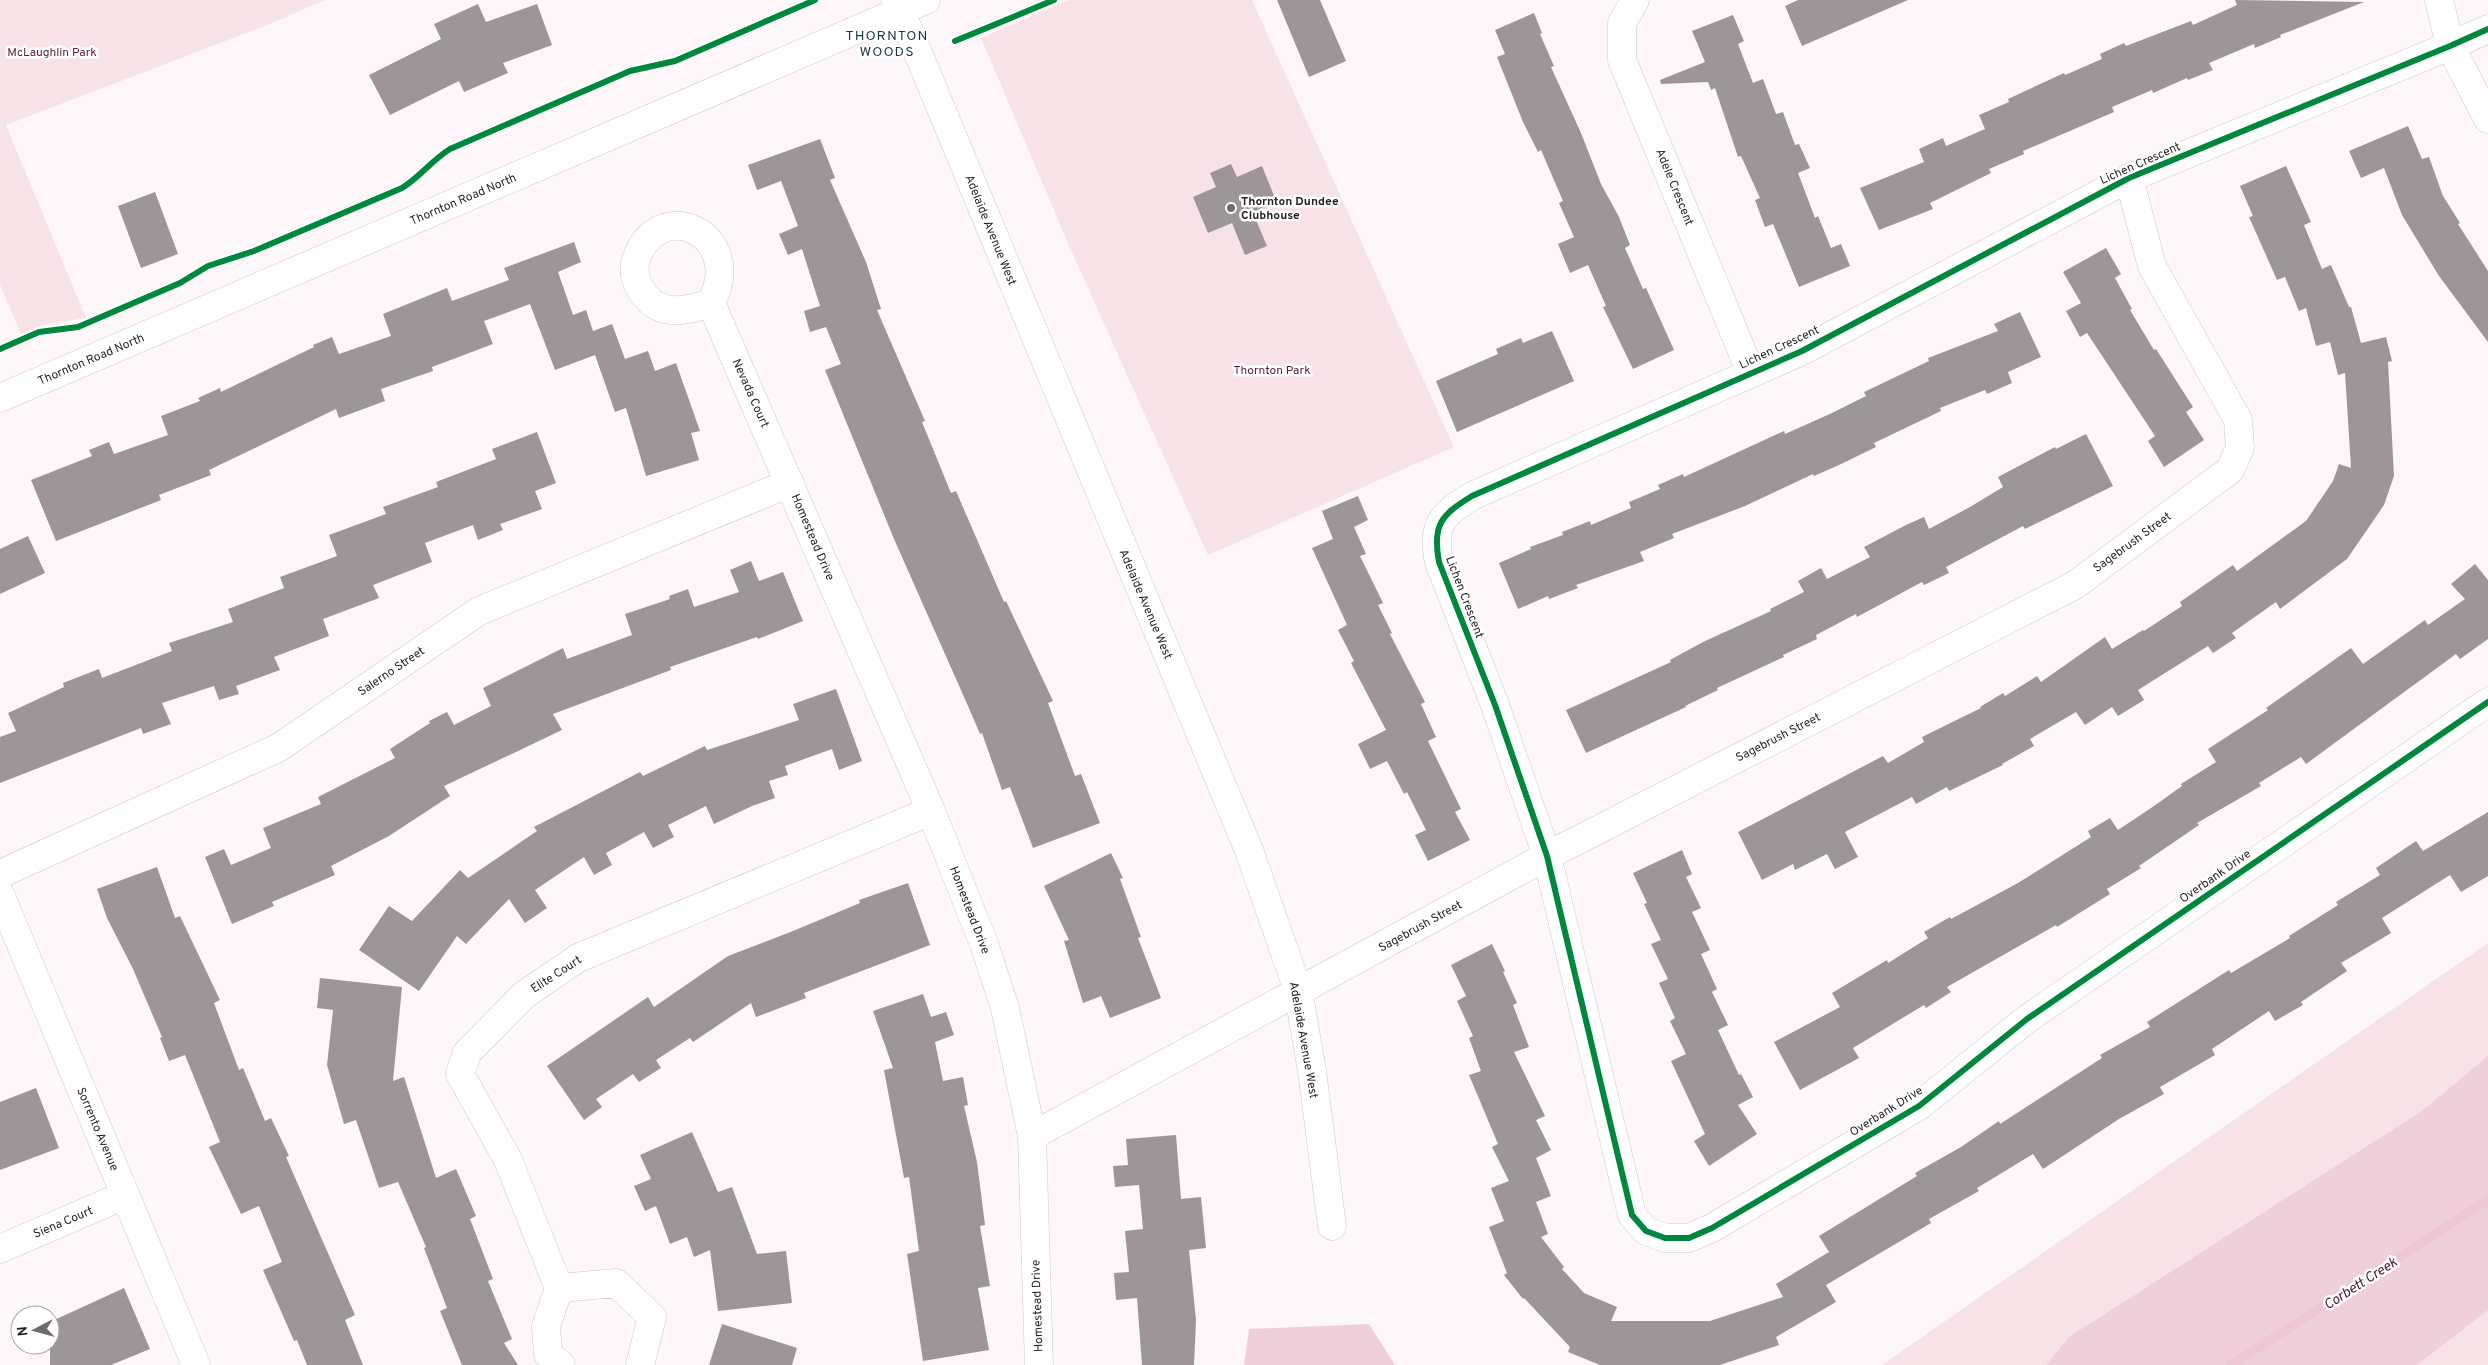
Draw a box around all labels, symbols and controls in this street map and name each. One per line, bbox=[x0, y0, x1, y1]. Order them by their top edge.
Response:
district label: THORNTON WOODS bbox=[846, 28, 928, 61]
park label: McLaughlin Park bbox=[7, 45, 97, 61]
street label: Lichen Crescent bbox=[2098, 139, 2183, 189]
street label: Adele Crescent bbox=[1651, 147, 1697, 228]
street label: Thornton Road North bbox=[408, 170, 519, 230]
street label: Adelaide Avenue West bbox=[961, 173, 1020, 288]
place label: Thornton Dundee Clubhouse bbox=[1241, 194, 1339, 224]
marker: Thornton Dundee Clubhouse bbox=[1225, 202, 1237, 214]
street label: Lichen Crescent bbox=[1737, 322, 1822, 373]
street label: Thornton Road North bbox=[36, 330, 147, 390]
street label: Nevada Court bbox=[728, 356, 772, 430]
park label: Thornton Park bbox=[1233, 363, 1311, 379]
street label: Homestead Drive bbox=[787, 492, 838, 583]
street label: Sagebrush Street bbox=[2090, 509, 2175, 577]
street label: Adelaide Avenue West bbox=[1115, 547, 1176, 662]
street label: Lichen Crescent bbox=[1441, 554, 1487, 641]
street label: Salerno Street bbox=[355, 644, 428, 700]
street label: Sagebrush Street bbox=[1733, 710, 1824, 766]
street label: Overbank Drive bbox=[2177, 846, 2254, 907]
street label: Homestead Drive bbox=[945, 864, 993, 956]
street label: Sagebrush Street bbox=[1376, 897, 1465, 956]
street label: Elite Court bbox=[528, 952, 585, 997]
street label: Adelaide Avenue West bbox=[1285, 981, 1321, 1100]
street label: Overbank Drive bbox=[1847, 1083, 1926, 1141]
street label: Sorrento Avenue bbox=[72, 1085, 122, 1174]
street label: Siena Court bbox=[31, 1203, 96, 1243]
water label: Corbett Creek bbox=[2321, 1254, 2401, 1314]
street label: Homestead Drive bbox=[1028, 1259, 1048, 1352]
north arrow bbox=[10, 1305, 60, 1355]
text: N bbox=[15, 1325, 33, 1337]

